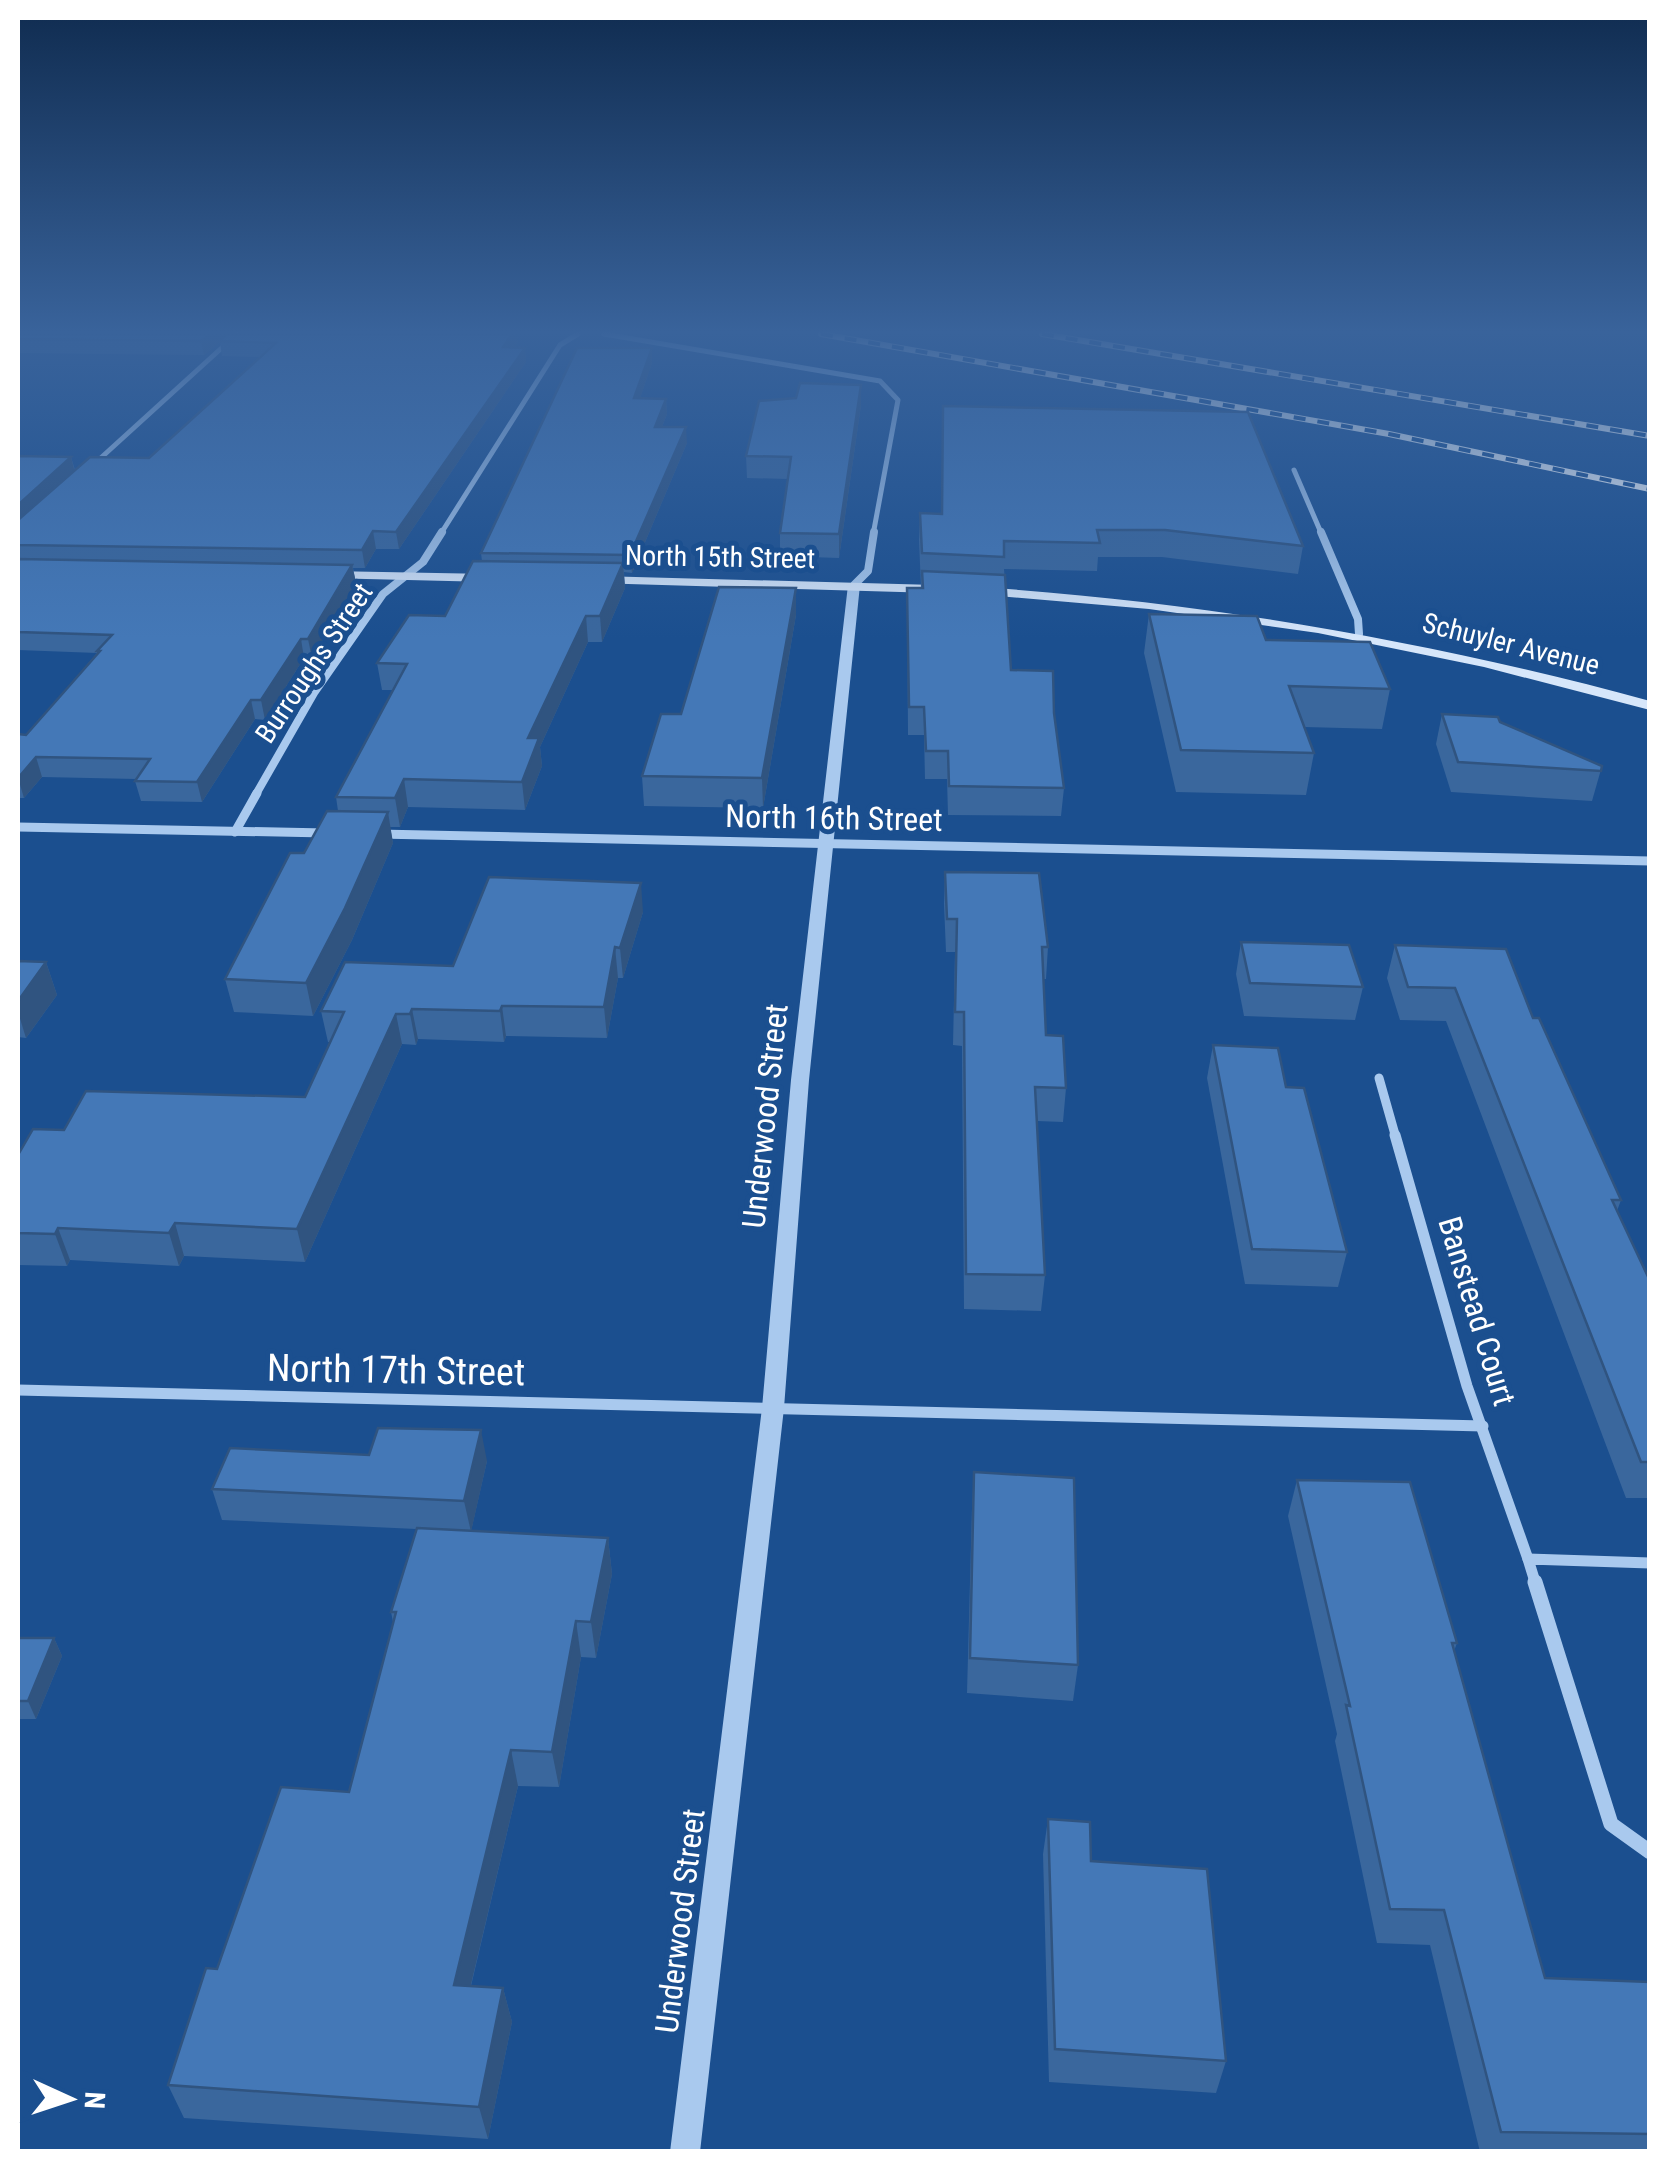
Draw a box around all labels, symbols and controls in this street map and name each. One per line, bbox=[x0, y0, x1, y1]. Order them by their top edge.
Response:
street label: North 15th Street bbox=[625, 539, 815, 575]
street label: Burroughs Street bbox=[248, 577, 380, 749]
street label: Schuyler Avenue bbox=[1419, 606, 1603, 682]
street label: North 16th Street bbox=[725, 797, 943, 839]
street label: Underwood Street bbox=[734, 1002, 796, 1230]
street label: Banstead Court bbox=[1430, 1212, 1524, 1410]
street label: North 17th Street bbox=[266, 1346, 526, 1394]
street label: Underwood Street bbox=[647, 1807, 713, 2035]
north arrow bbox=[20, 2049, 120, 2149]
text: N bbox=[78, 2091, 111, 2110]

